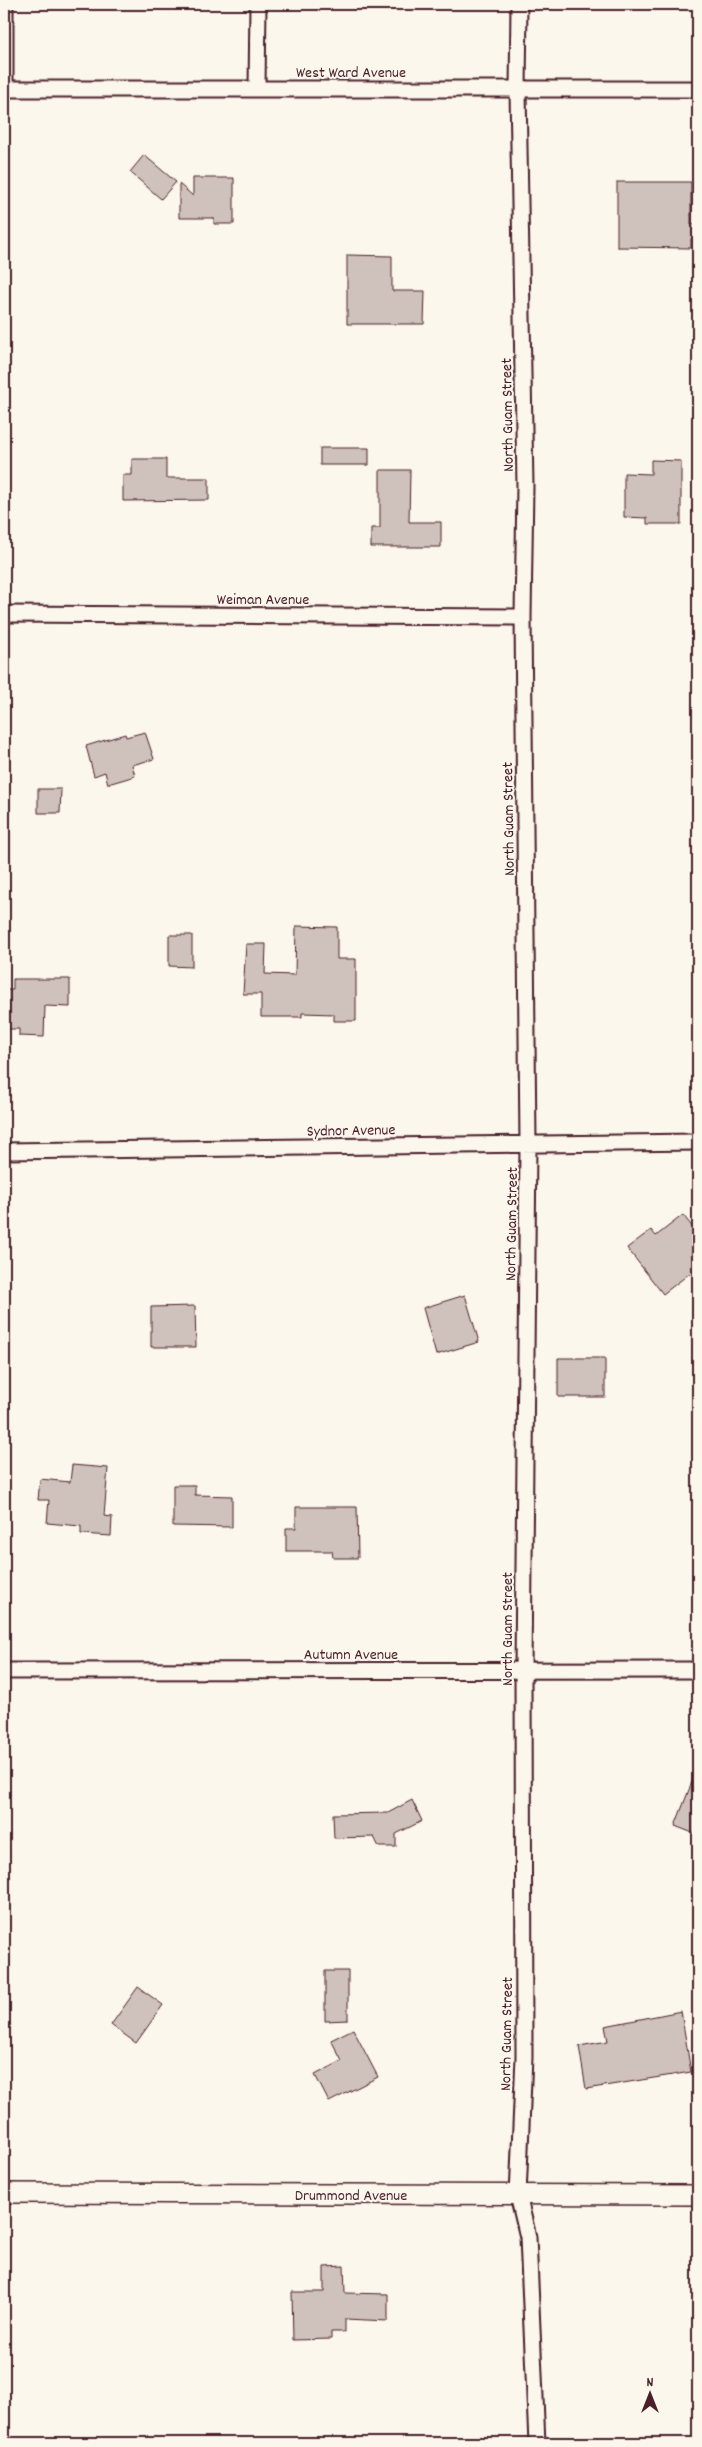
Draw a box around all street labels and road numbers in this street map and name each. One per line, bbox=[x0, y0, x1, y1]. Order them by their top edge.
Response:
street label: West Ward Avenue bbox=[296, 62, 406, 85]
street label: North Guam Street bbox=[496, 358, 521, 472]
street label: Weiman Avenue bbox=[217, 589, 309, 612]
street label: North Guam Street bbox=[497, 762, 522, 876]
street label: Sydnor Avenue bbox=[306, 1119, 396, 1144]
street label: North Guam Street bbox=[500, 1167, 525, 1281]
street label: North Guam Street bbox=[497, 1572, 520, 1686]
street label: Autumn Avenue bbox=[304, 1644, 398, 1667]
street label: North Guam Street bbox=[495, 1977, 520, 2091]
street label: Drummond Avenue bbox=[295, 2185, 407, 2208]

